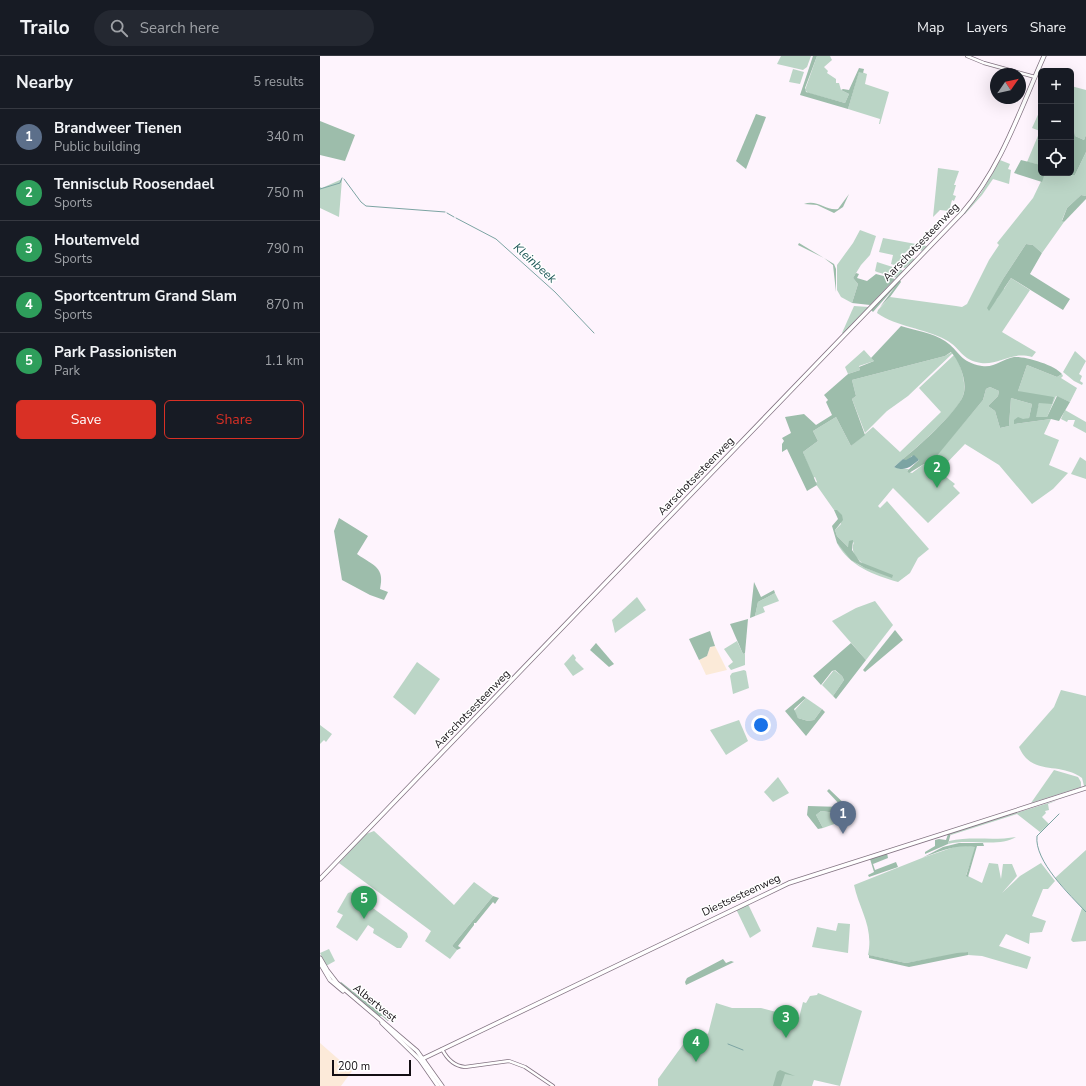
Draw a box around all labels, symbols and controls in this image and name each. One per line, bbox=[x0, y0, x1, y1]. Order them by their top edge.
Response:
search box bbox=[94, 10, 374, 46]
text: Trailo bbox=[20, 15, 70, 41]
icon: search bbox=[108, 17, 130, 39]
text: Search here bbox=[140, 18, 219, 38]
text: Map bbox=[917, 18, 944, 37]
text: Layers bbox=[966, 18, 1008, 37]
text: Share bbox=[1030, 18, 1066, 37]
north arrow bbox=[990, 68, 1026, 104]
map controls bbox=[1038, 68, 1074, 176]
button: + bbox=[1038, 68, 1074, 104]
text: Nearby bbox=[16, 71, 73, 94]
text: 5 results bbox=[253, 73, 304, 91]
button: − bbox=[1038, 104, 1074, 140]
text: Brandweer Tienen bbox=[54, 118, 182, 138]
text: 1 bbox=[25, 128, 33, 146]
text: 340 m bbox=[266, 128, 304, 146]
text: Public building bbox=[54, 138, 141, 156]
button: locate bbox=[1038, 140, 1074, 176]
text: Tennisclub Roosendael bbox=[54, 174, 214, 194]
text: 2 bbox=[25, 184, 33, 202]
text: 750 m bbox=[266, 184, 304, 202]
text: Sports bbox=[54, 194, 93, 212]
street label: Aarschotsesteenweg bbox=[880, 199, 962, 285]
text: Houtemveld bbox=[54, 230, 139, 250]
water label: Kleinbeek bbox=[510, 239, 561, 287]
text: 3 bbox=[25, 240, 33, 258]
text: 790 m bbox=[266, 240, 304, 258]
text: Sports bbox=[54, 250, 93, 268]
text: Sportcentrum Grand Slam bbox=[54, 286, 237, 306]
text: 4 bbox=[25, 296, 33, 314]
text: 870 m bbox=[266, 296, 304, 314]
text: Sports bbox=[54, 306, 93, 324]
text: Park Passionisten bbox=[54, 342, 177, 362]
text: 5 bbox=[25, 352, 33, 370]
text: 1.1 km bbox=[264, 352, 304, 370]
text: Park bbox=[54, 362, 80, 380]
button: Save bbox=[16, 400, 156, 439]
button: Share bbox=[164, 400, 304, 439]
street label: Aarschotsesteenweg bbox=[655, 433, 737, 519]
pin: 2 bbox=[924, 455, 950, 488]
street label: Aarschotsesteenweg bbox=[431, 666, 513, 752]
your location bbox=[751, 715, 771, 735]
pin: 1 bbox=[830, 801, 856, 834]
street label: Diestsesteenweg bbox=[699, 870, 783, 920]
pin: 5 bbox=[351, 886, 377, 919]
street label: Albertvest bbox=[350, 981, 400, 1025]
pin: 3 bbox=[773, 1005, 799, 1038]
pin: 4 bbox=[683, 1029, 709, 1062]
scale bar bbox=[332, 1058, 411, 1077]
text: 200 m bbox=[338, 1059, 370, 1074]

